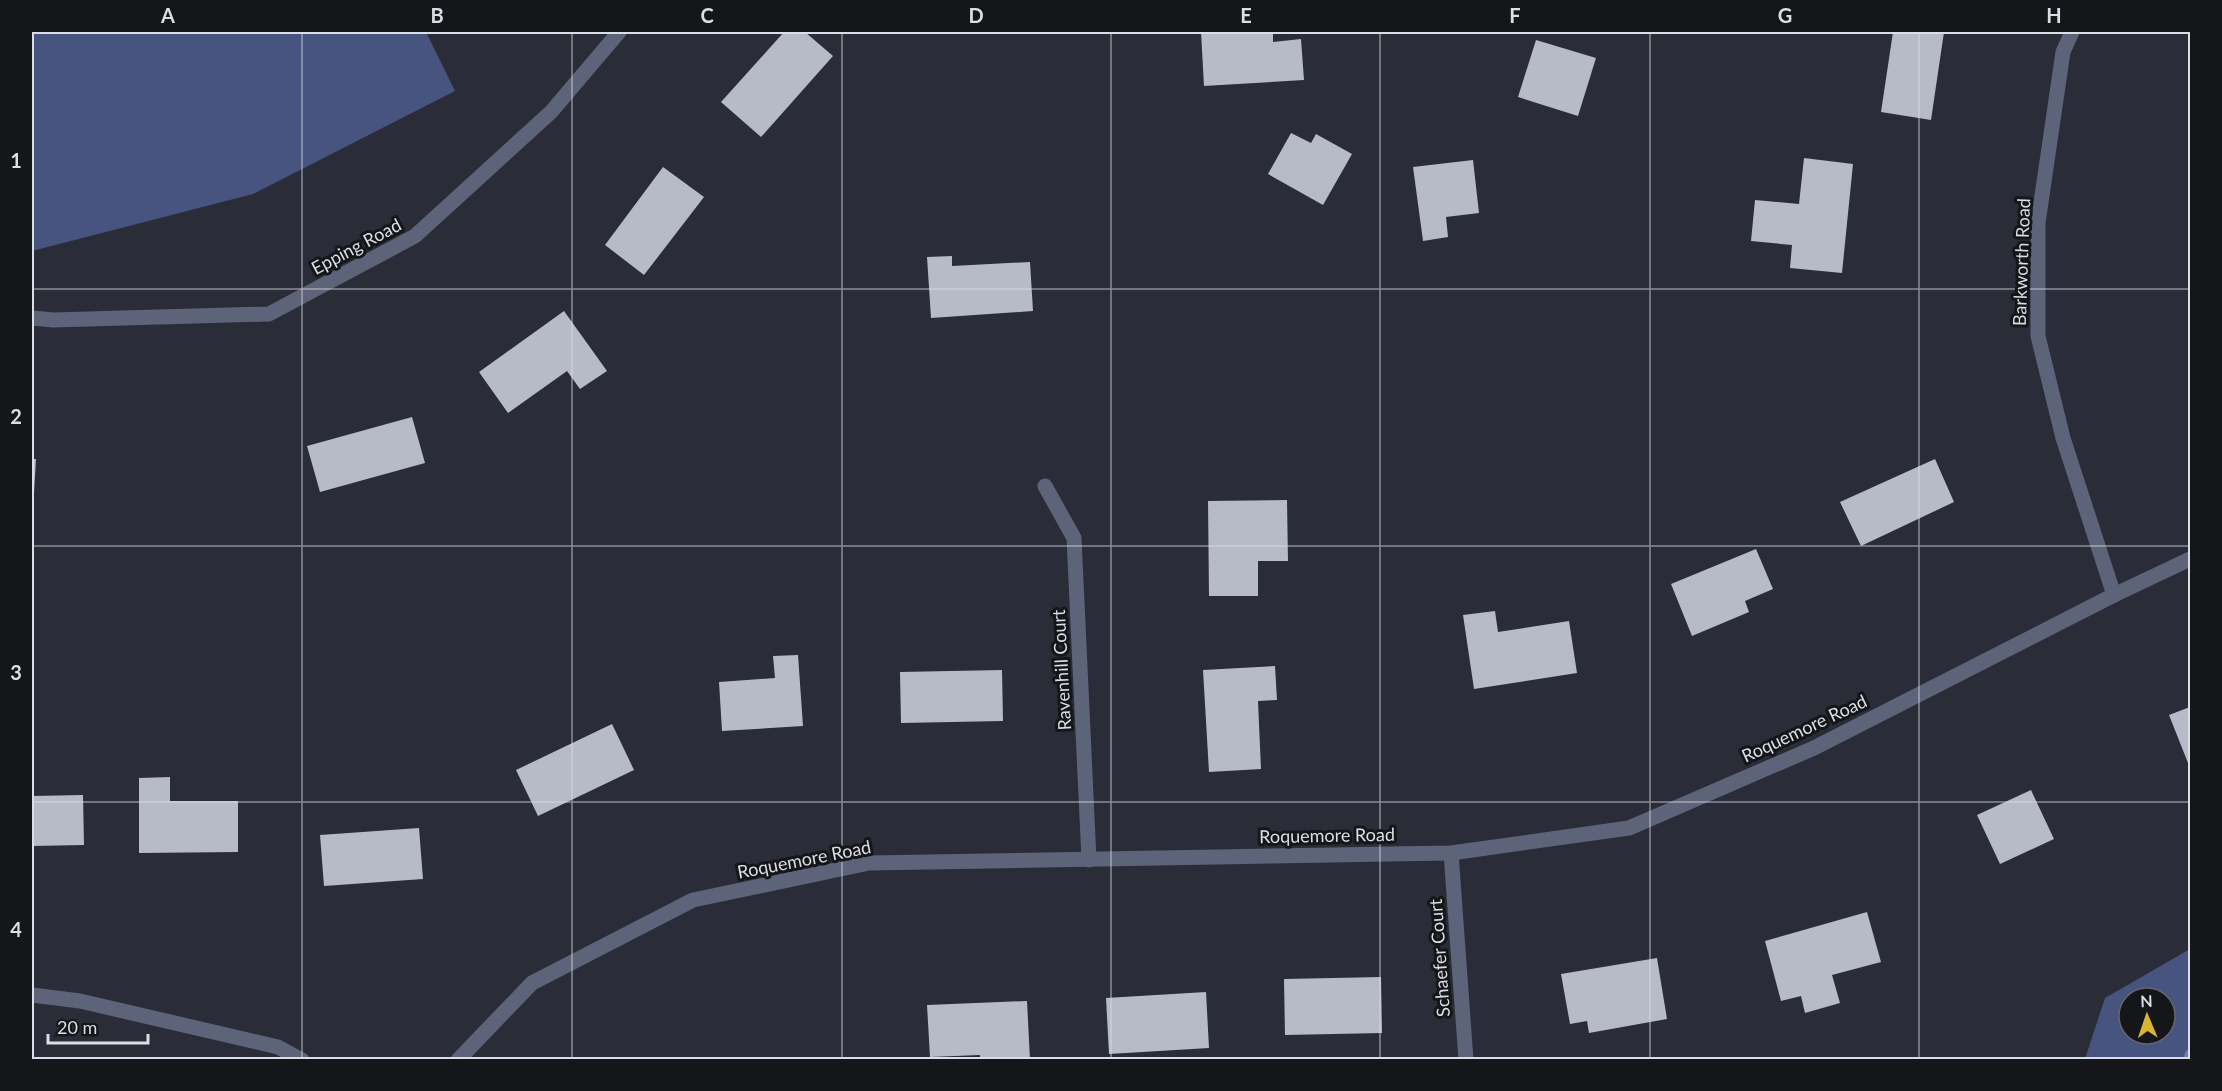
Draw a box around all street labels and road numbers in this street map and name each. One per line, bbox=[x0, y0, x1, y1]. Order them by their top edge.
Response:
street label: Barkworth Road bbox=[2008, 198, 2034, 326]
street label: Epping Road bbox=[307, 213, 405, 279]
street label: Ravenhill Court bbox=[1047, 608, 1075, 731]
street label: Roquemore Road bbox=[1738, 689, 1870, 767]
street label: Roquemore Road bbox=[1259, 823, 1395, 847]
street label: Roquemore Road bbox=[735, 835, 873, 883]
street label: Schaefer Court bbox=[1424, 898, 1454, 1018]

